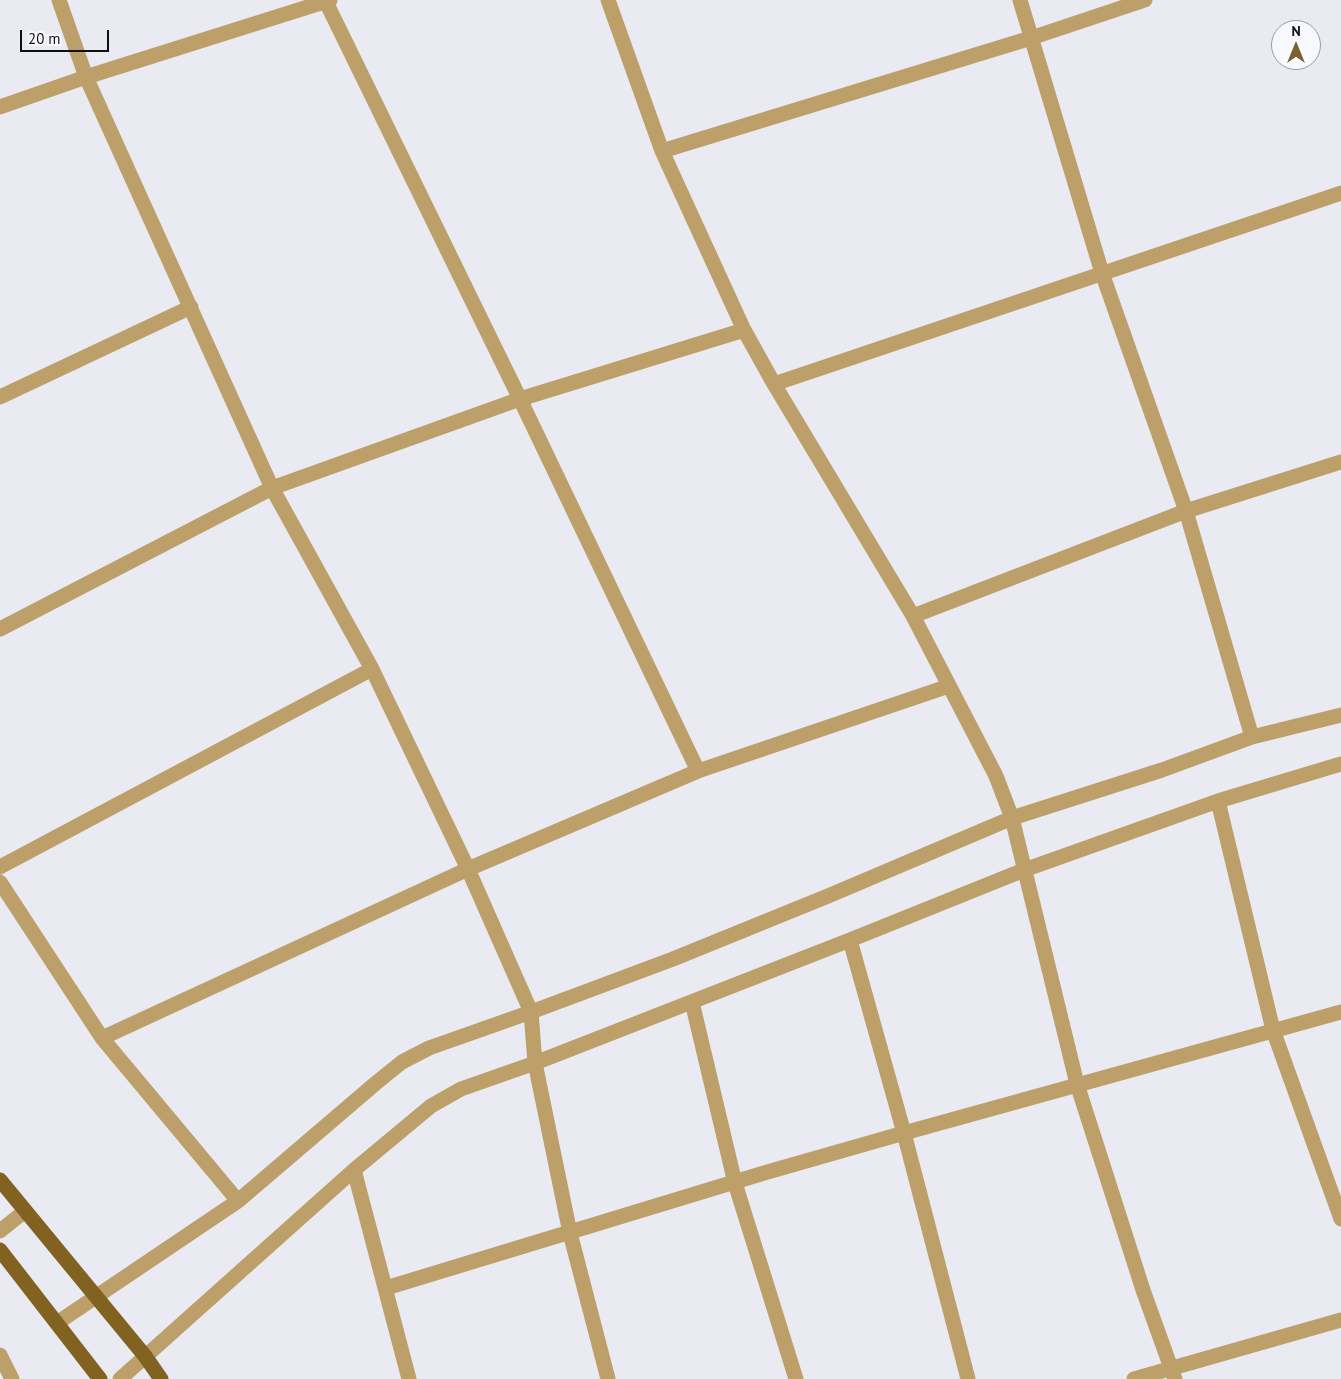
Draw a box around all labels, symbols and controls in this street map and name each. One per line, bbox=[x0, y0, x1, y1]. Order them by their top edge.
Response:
scale bar bbox=[22, 20, 111, 52]
north arrow bbox=[1271, 20, 1321, 70]
text: N bbox=[1291, 22, 1301, 40]
text: 20 m bbox=[28, 29, 61, 48]

